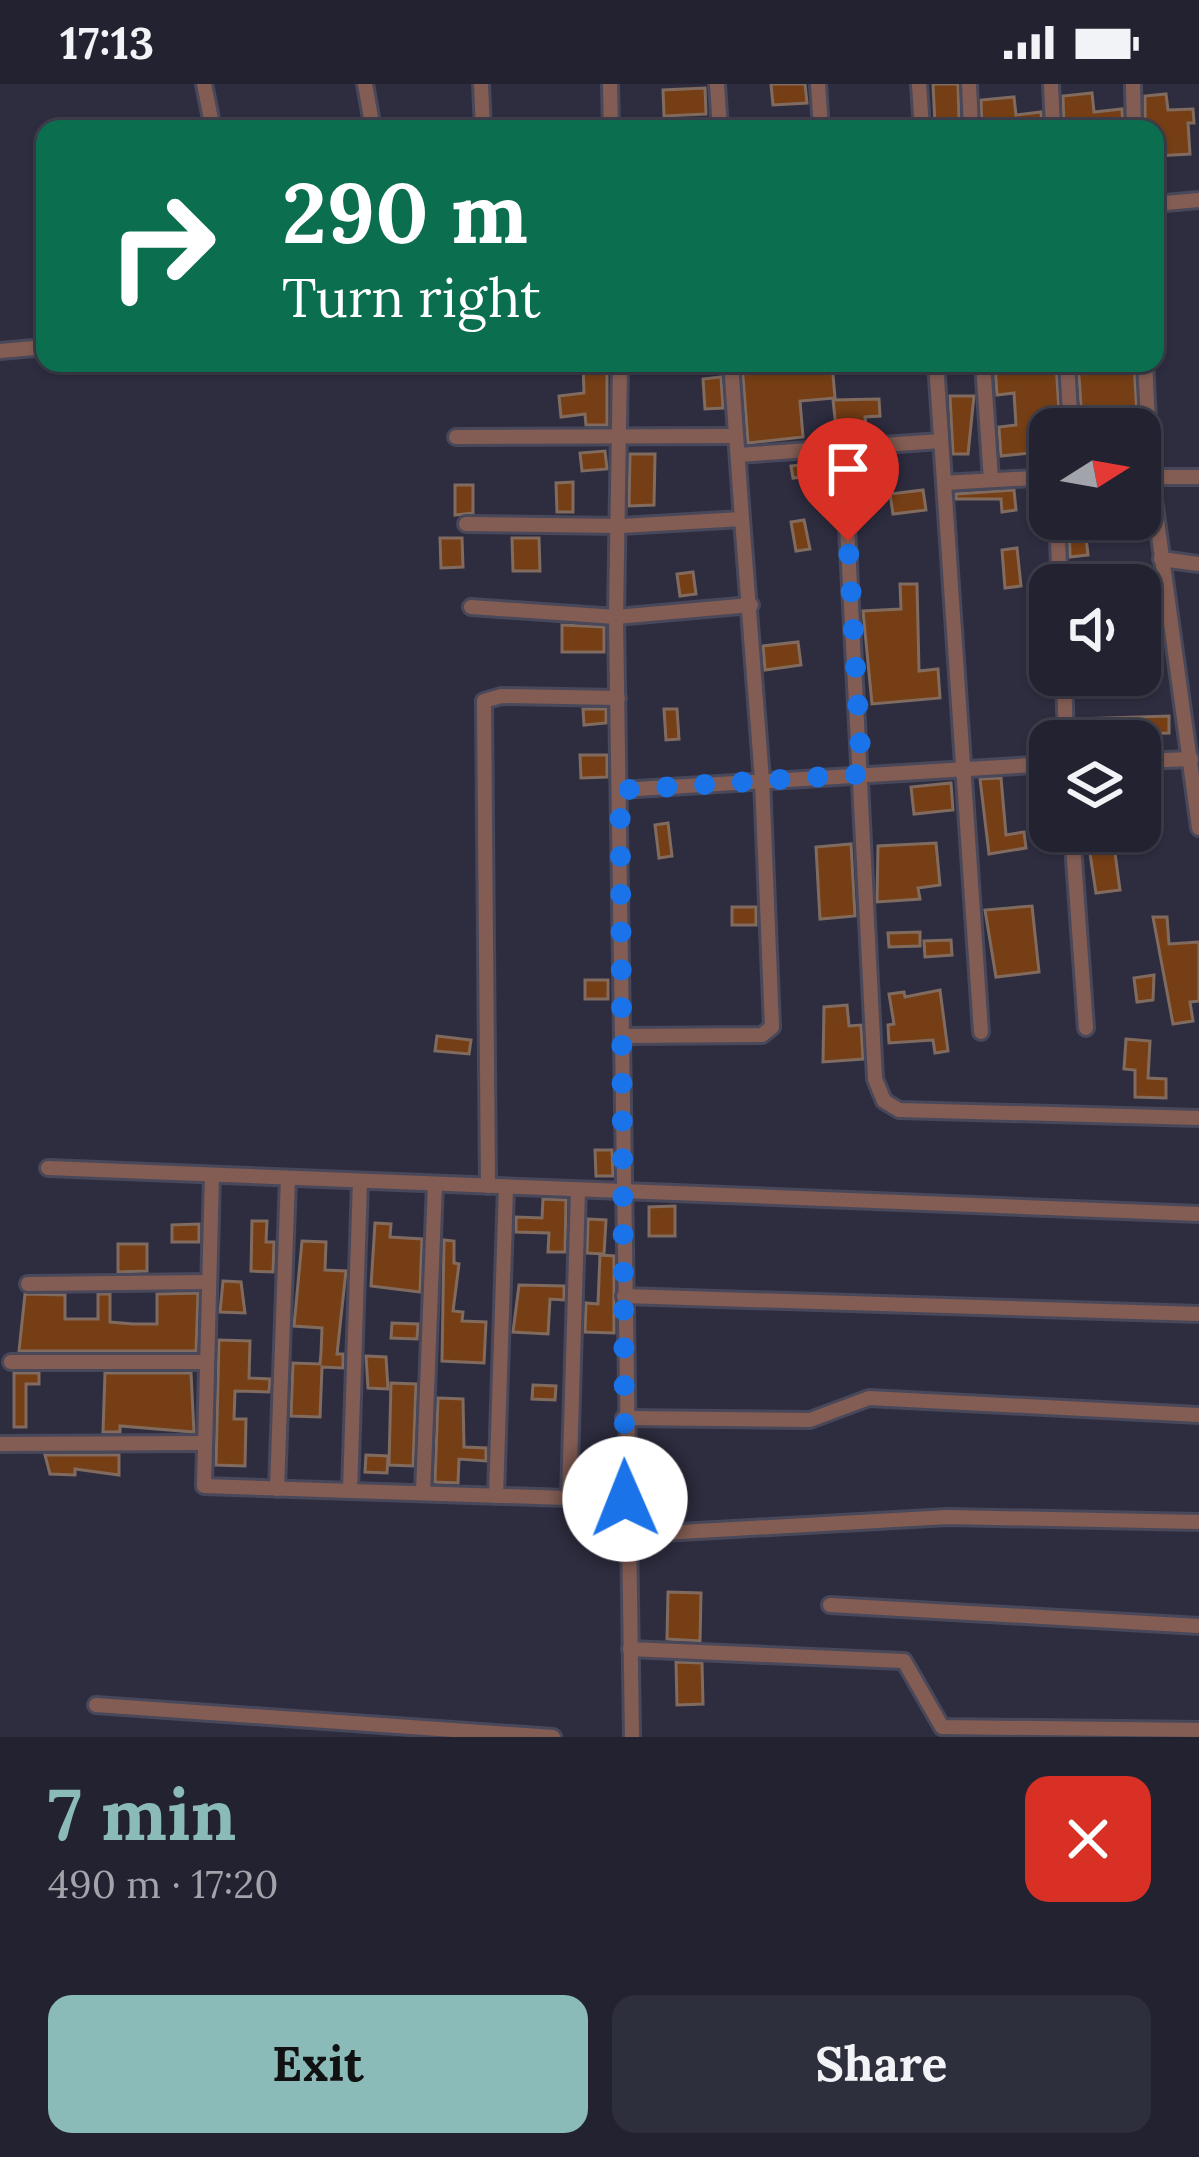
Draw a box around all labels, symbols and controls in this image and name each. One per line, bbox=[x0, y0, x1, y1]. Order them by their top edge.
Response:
text: 17:13 bbox=[60, 14, 154, 71]
text: 290 m bbox=[282, 158, 528, 266]
icon: right bbox=[84, 168, 240, 324]
text: Turn right bbox=[282, 263, 541, 332]
north arrow bbox=[1029, 408, 1161, 540]
map controls bbox=[1029, 408, 1161, 852]
pin bbox=[797, 418, 899, 541]
icon: arrive bbox=[815, 436, 881, 502]
button: sound bbox=[1029, 564, 1161, 696]
button: layers bbox=[1029, 720, 1161, 852]
position arrow bbox=[562, 1436, 688, 1562]
text: 7 min bbox=[48, 1768, 236, 1860]
button: close bbox=[1025, 1776, 1151, 1902]
text: 490 m · 17:20 bbox=[48, 1859, 278, 1909]
button: Exit bbox=[48, 1995, 588, 2133]
button: Share bbox=[612, 1995, 1151, 2133]

